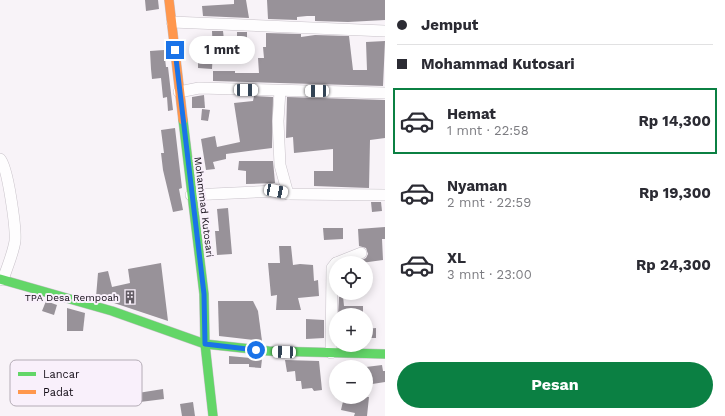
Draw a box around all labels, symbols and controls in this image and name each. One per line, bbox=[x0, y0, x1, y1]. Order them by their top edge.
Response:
text: Jemput bbox=[421, 16, 478, 34]
callout: 1 mnt bbox=[189, 36, 255, 64]
route end bbox=[166, 41, 184, 59]
text: 1 mnt bbox=[204, 42, 240, 57]
text: Mohammad Kutosari bbox=[421, 55, 575, 73]
car bbox=[234, 84, 258, 96]
car bbox=[305, 85, 329, 97]
icon: car bbox=[399, 103, 435, 139]
text: Hemat bbox=[447, 105, 496, 123]
text: Rp 14,300 bbox=[638, 112, 711, 130]
text: 1 mnt · 22:58 bbox=[447, 123, 529, 138]
street label: Mohammad Kutosari bbox=[192, 156, 216, 258]
icon: car bbox=[399, 175, 435, 211]
text: Nyaman bbox=[447, 177, 507, 195]
car bbox=[263, 183, 289, 199]
text: Rp 19,300 bbox=[639, 184, 711, 202]
text: 2 mnt · 22:59 bbox=[447, 195, 531, 210]
icon: car bbox=[399, 247, 435, 283]
text: XL bbox=[447, 249, 466, 267]
map controls bbox=[329, 256, 373, 404]
button: locate bbox=[329, 256, 373, 300]
text: Rp 24,300 bbox=[636, 256, 711, 274]
text: 3 mnt · 23:00 bbox=[447, 267, 532, 282]
building icon: TPA Desa Rempoah bbox=[122, 289, 138, 305]
place label: TPA Desa Rempoah bbox=[25, 292, 119, 303]
button: + bbox=[329, 308, 373, 352]
route start bbox=[247, 341, 265, 359]
car bbox=[272, 346, 296, 358]
legend bbox=[10, 360, 142, 406]
button: − bbox=[329, 360, 373, 404]
button: Pesan bbox=[397, 362, 713, 408]
text: Lancar bbox=[43, 368, 80, 381]
text: Padat bbox=[43, 386, 74, 399]

